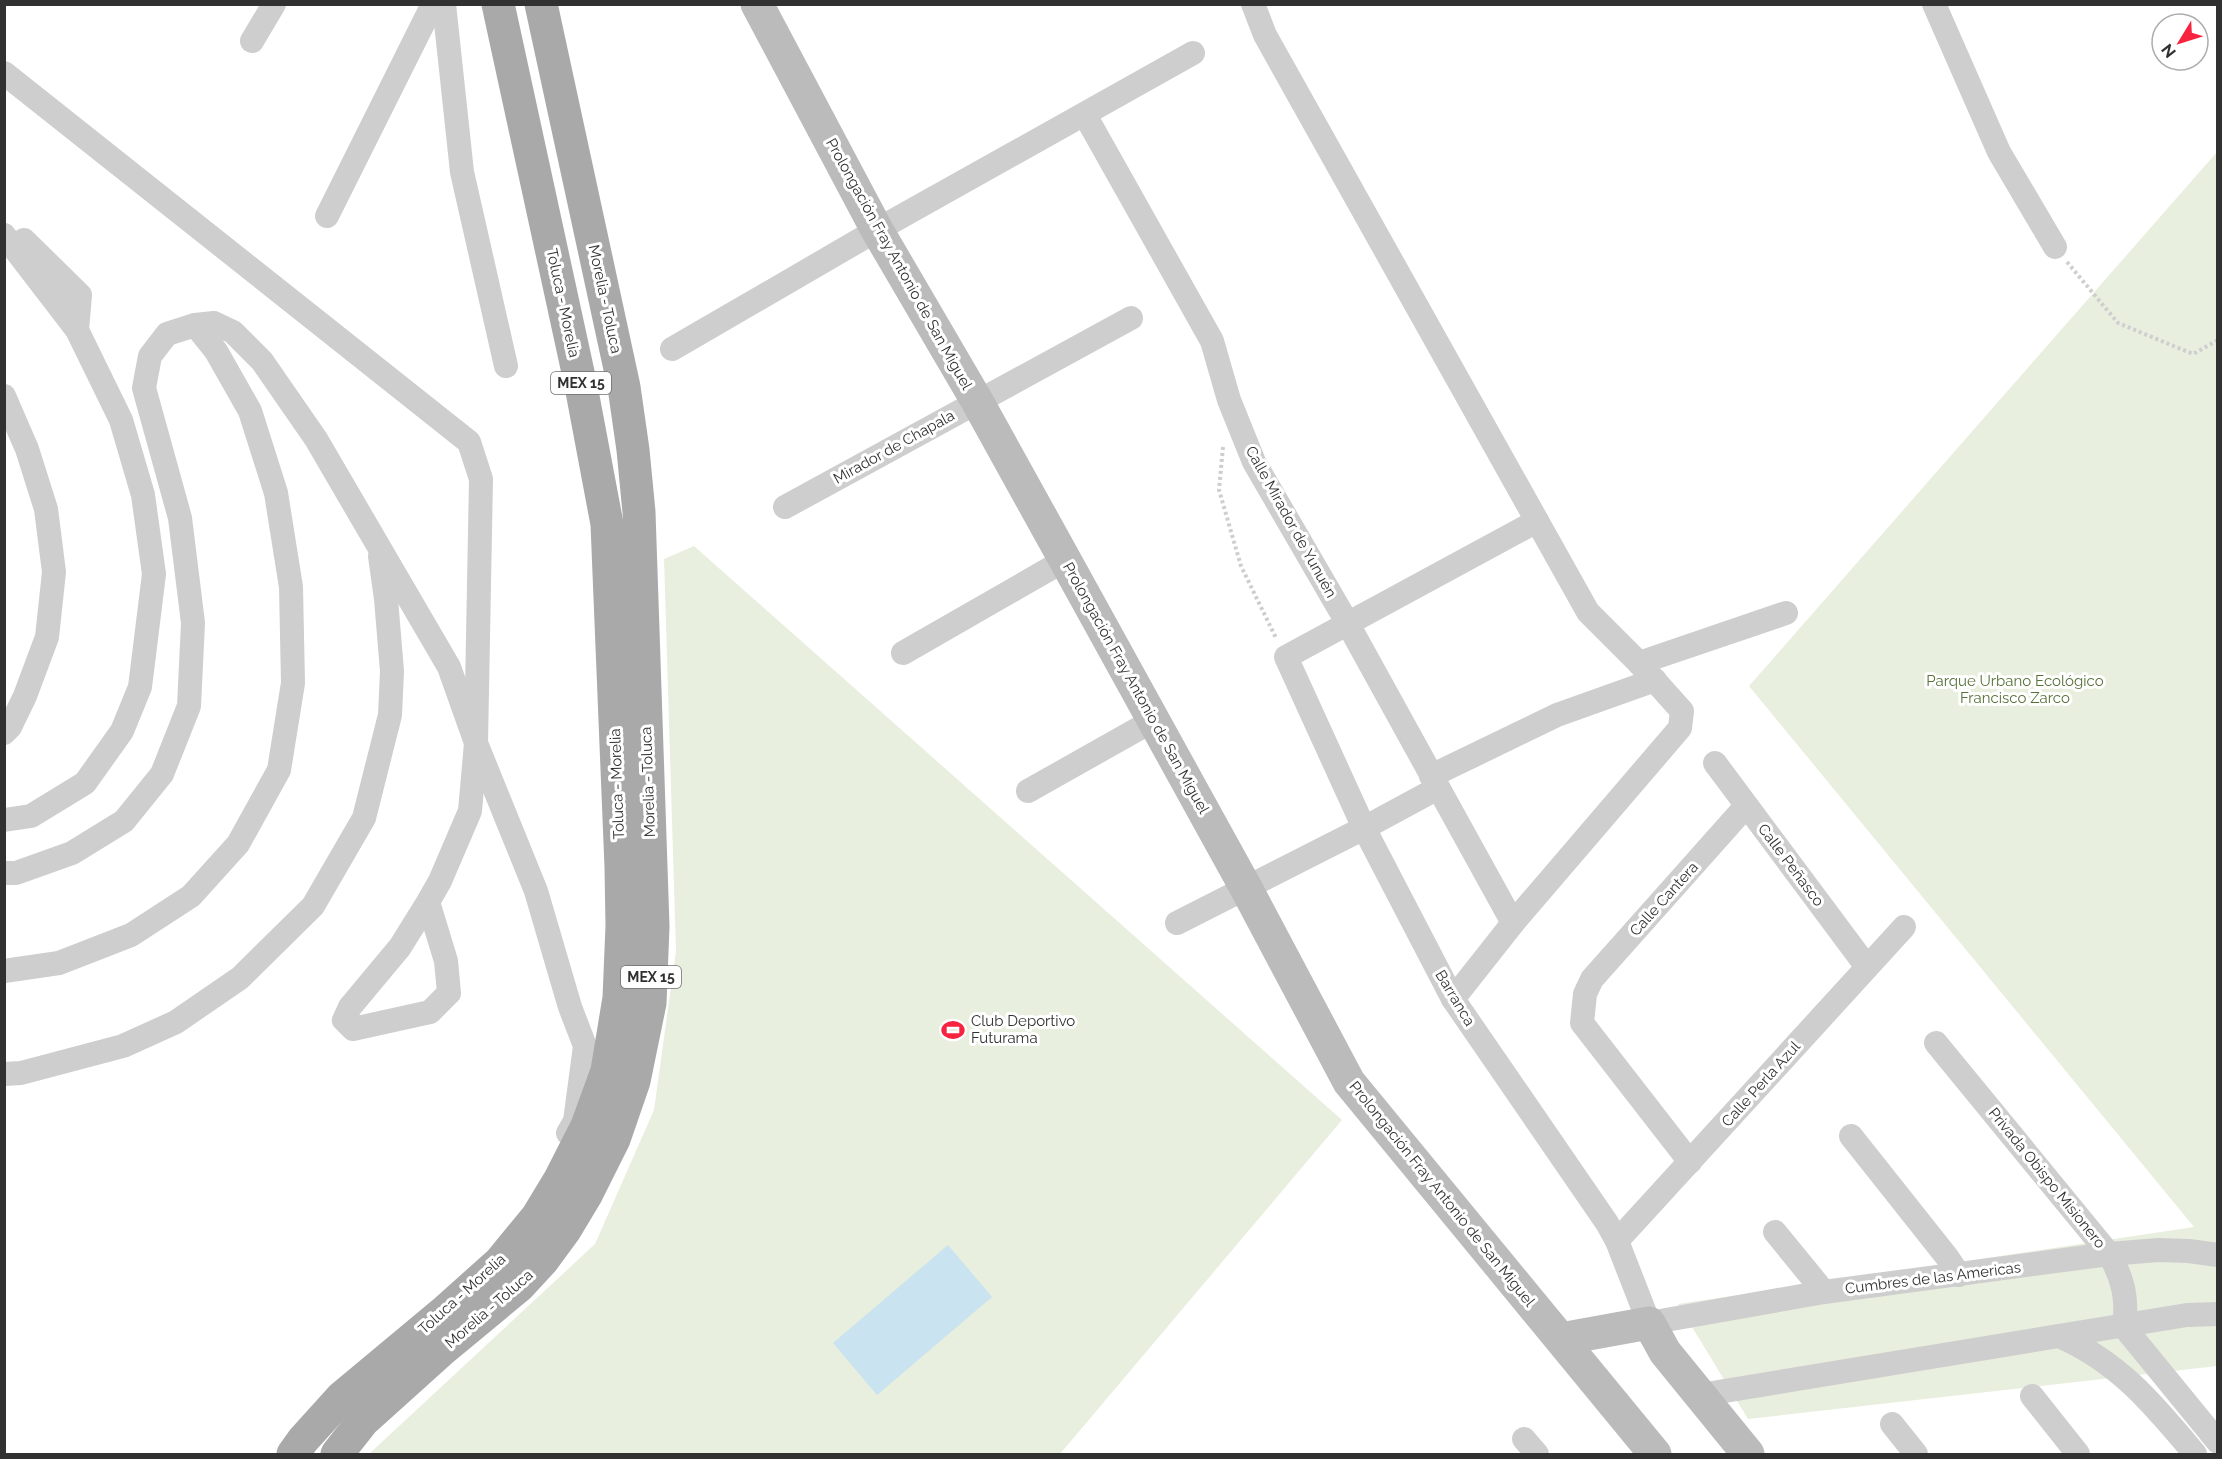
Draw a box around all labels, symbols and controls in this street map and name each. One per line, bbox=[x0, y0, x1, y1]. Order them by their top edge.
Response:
north arrow bbox=[2150, 12, 2210, 72]
text: N bbox=[2157, 40, 2180, 62]
street label: Prolongación Fray Antonio de San Miguel bbox=[822, 135, 976, 394]
street label: Morelia - Toluca bbox=[585, 243, 625, 355]
street label: Toluca - Morelia bbox=[543, 247, 583, 359]
road number: MEX 15 bbox=[551, 372, 611, 394]
street label: Mirador de Chapala bbox=[830, 406, 958, 488]
street label: Calle Mirador de Yunuén bbox=[1242, 443, 1340, 601]
street label: Prolongación Fray Antonio de San Miguel bbox=[1059, 559, 1213, 818]
park label: Parque Urbano Ecológico Francisco Zarco bbox=[1926, 672, 2104, 707]
street label: Morelia - Toluca bbox=[637, 726, 659, 838]
street label: Toluca - Morelia bbox=[606, 728, 628, 840]
street label: Calle Peñasco bbox=[1754, 820, 1828, 910]
street label: Calle Cantera bbox=[1626, 858, 1702, 940]
road number: MEX 15 bbox=[621, 966, 681, 988]
street label: Barranca bbox=[1431, 967, 1479, 1029]
place label: Club Deportivo Futurama bbox=[971, 1012, 1075, 1047]
sports icon: Club Deportivo Futurama bbox=[940, 1017, 966, 1043]
street label: Calle Perla Azul bbox=[1718, 1037, 1805, 1130]
street label: Prolongación Fray Antonio de San Miguel bbox=[1345, 1078, 1539, 1311]
street label: Privada Obispo Misionero bbox=[1985, 1104, 2109, 1252]
street label: Toluca - Morelia bbox=[415, 1250, 509, 1338]
street label: Cumbres de las Americas bbox=[1844, 1258, 2022, 1298]
street label: Morelia - Toluca bbox=[441, 1266, 537, 1352]

